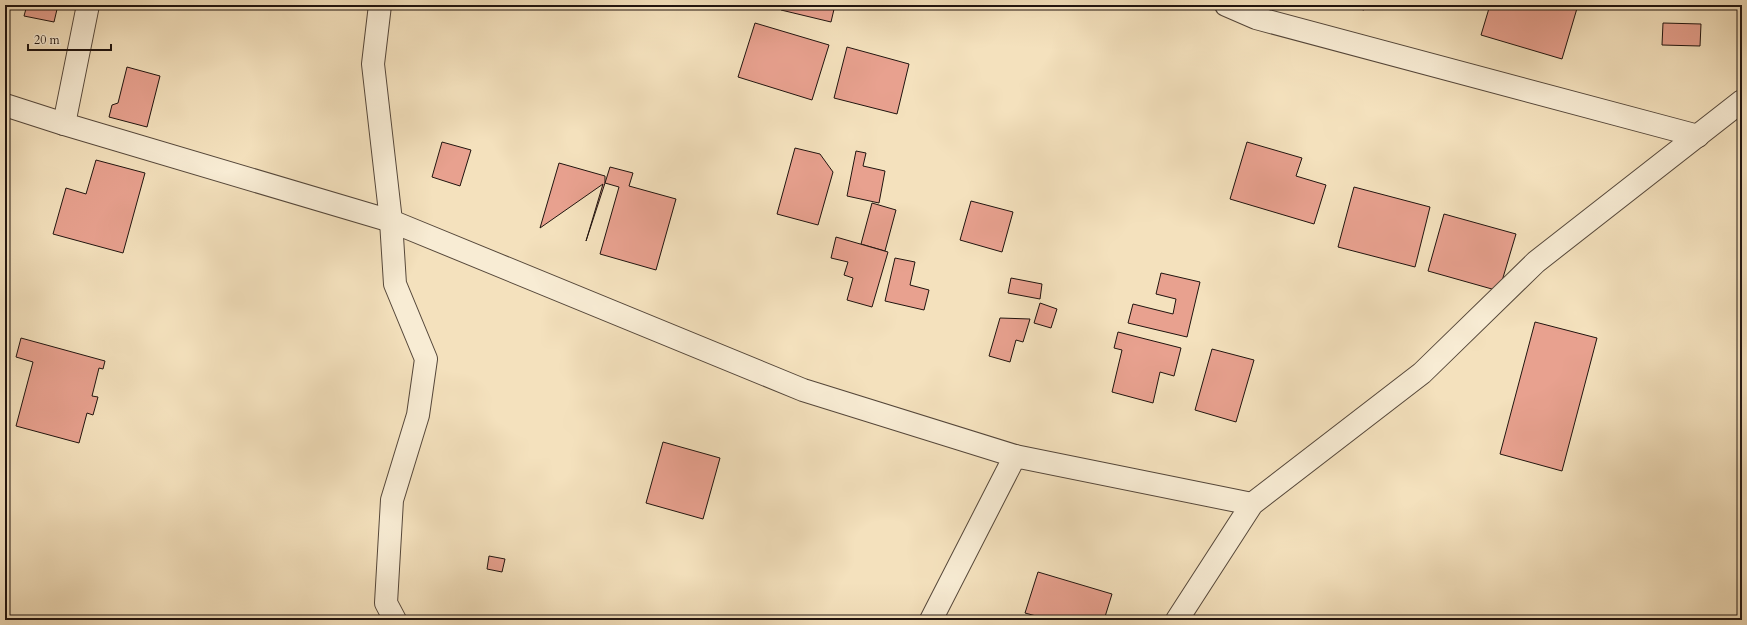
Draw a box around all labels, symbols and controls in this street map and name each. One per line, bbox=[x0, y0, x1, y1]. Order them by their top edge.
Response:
scale bar bbox=[28, 26, 111, 52]
text: 20 m bbox=[34, 32, 61, 48]

